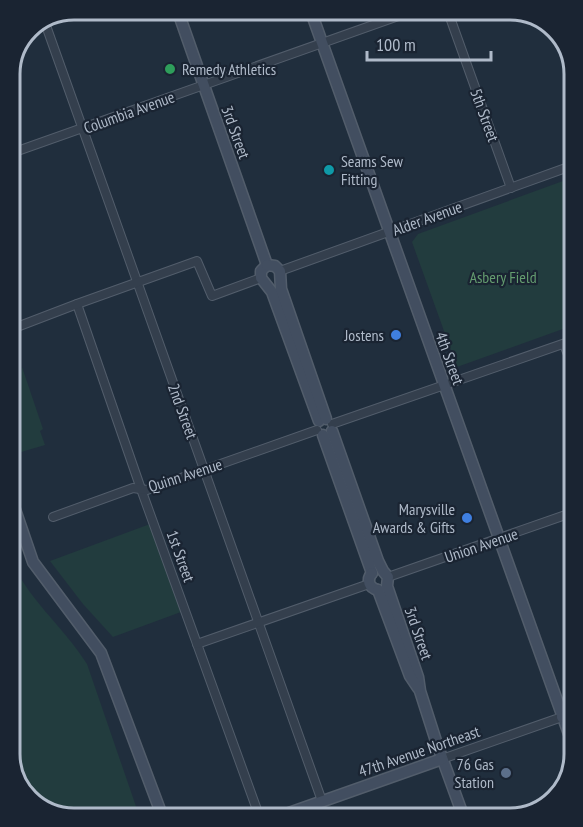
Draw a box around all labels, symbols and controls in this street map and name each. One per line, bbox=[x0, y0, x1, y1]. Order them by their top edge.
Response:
scale bar bbox=[367, 24, 492, 62]
text: 100 m bbox=[376, 33, 416, 56]
place label: Remedy Athletics bbox=[182, 59, 276, 79]
marker: Remedy Athletics bbox=[163, 62, 177, 76]
street label: Columbia Avenue bbox=[81, 86, 177, 138]
street label: 5th Street bbox=[466, 86, 504, 145]
street label: 3rd Street bbox=[217, 103, 255, 162]
place label: Seams Sew Fitting bbox=[341, 151, 403, 189]
marker: Seams Sew Fitting bbox=[322, 163, 336, 177]
street label: Alder Avenue bbox=[389, 196, 465, 240]
park label: Asbery Field bbox=[469, 267, 537, 287]
place label: Jostens bbox=[344, 325, 384, 345]
marker: Jostens bbox=[389, 328, 403, 342]
street label: 4th Street bbox=[431, 329, 469, 388]
street label: 2nd Street bbox=[164, 380, 202, 442]
street label: Quinn Avenue bbox=[145, 454, 225, 496]
place label: Marysville Awards & Gifts bbox=[373, 499, 455, 537]
marker: Marysville Awards & Gifts bbox=[460, 511, 474, 525]
street label: Union Avenue bbox=[442, 523, 520, 567]
street label: 1st Street bbox=[162, 527, 200, 585]
street label: 3rd Street bbox=[401, 604, 438, 663]
street label: 47th Avenue Northeast bbox=[356, 721, 483, 781]
place label: 76 Gas Station bbox=[455, 754, 494, 792]
marker: 76 Gas Station bbox=[499, 766, 513, 780]

